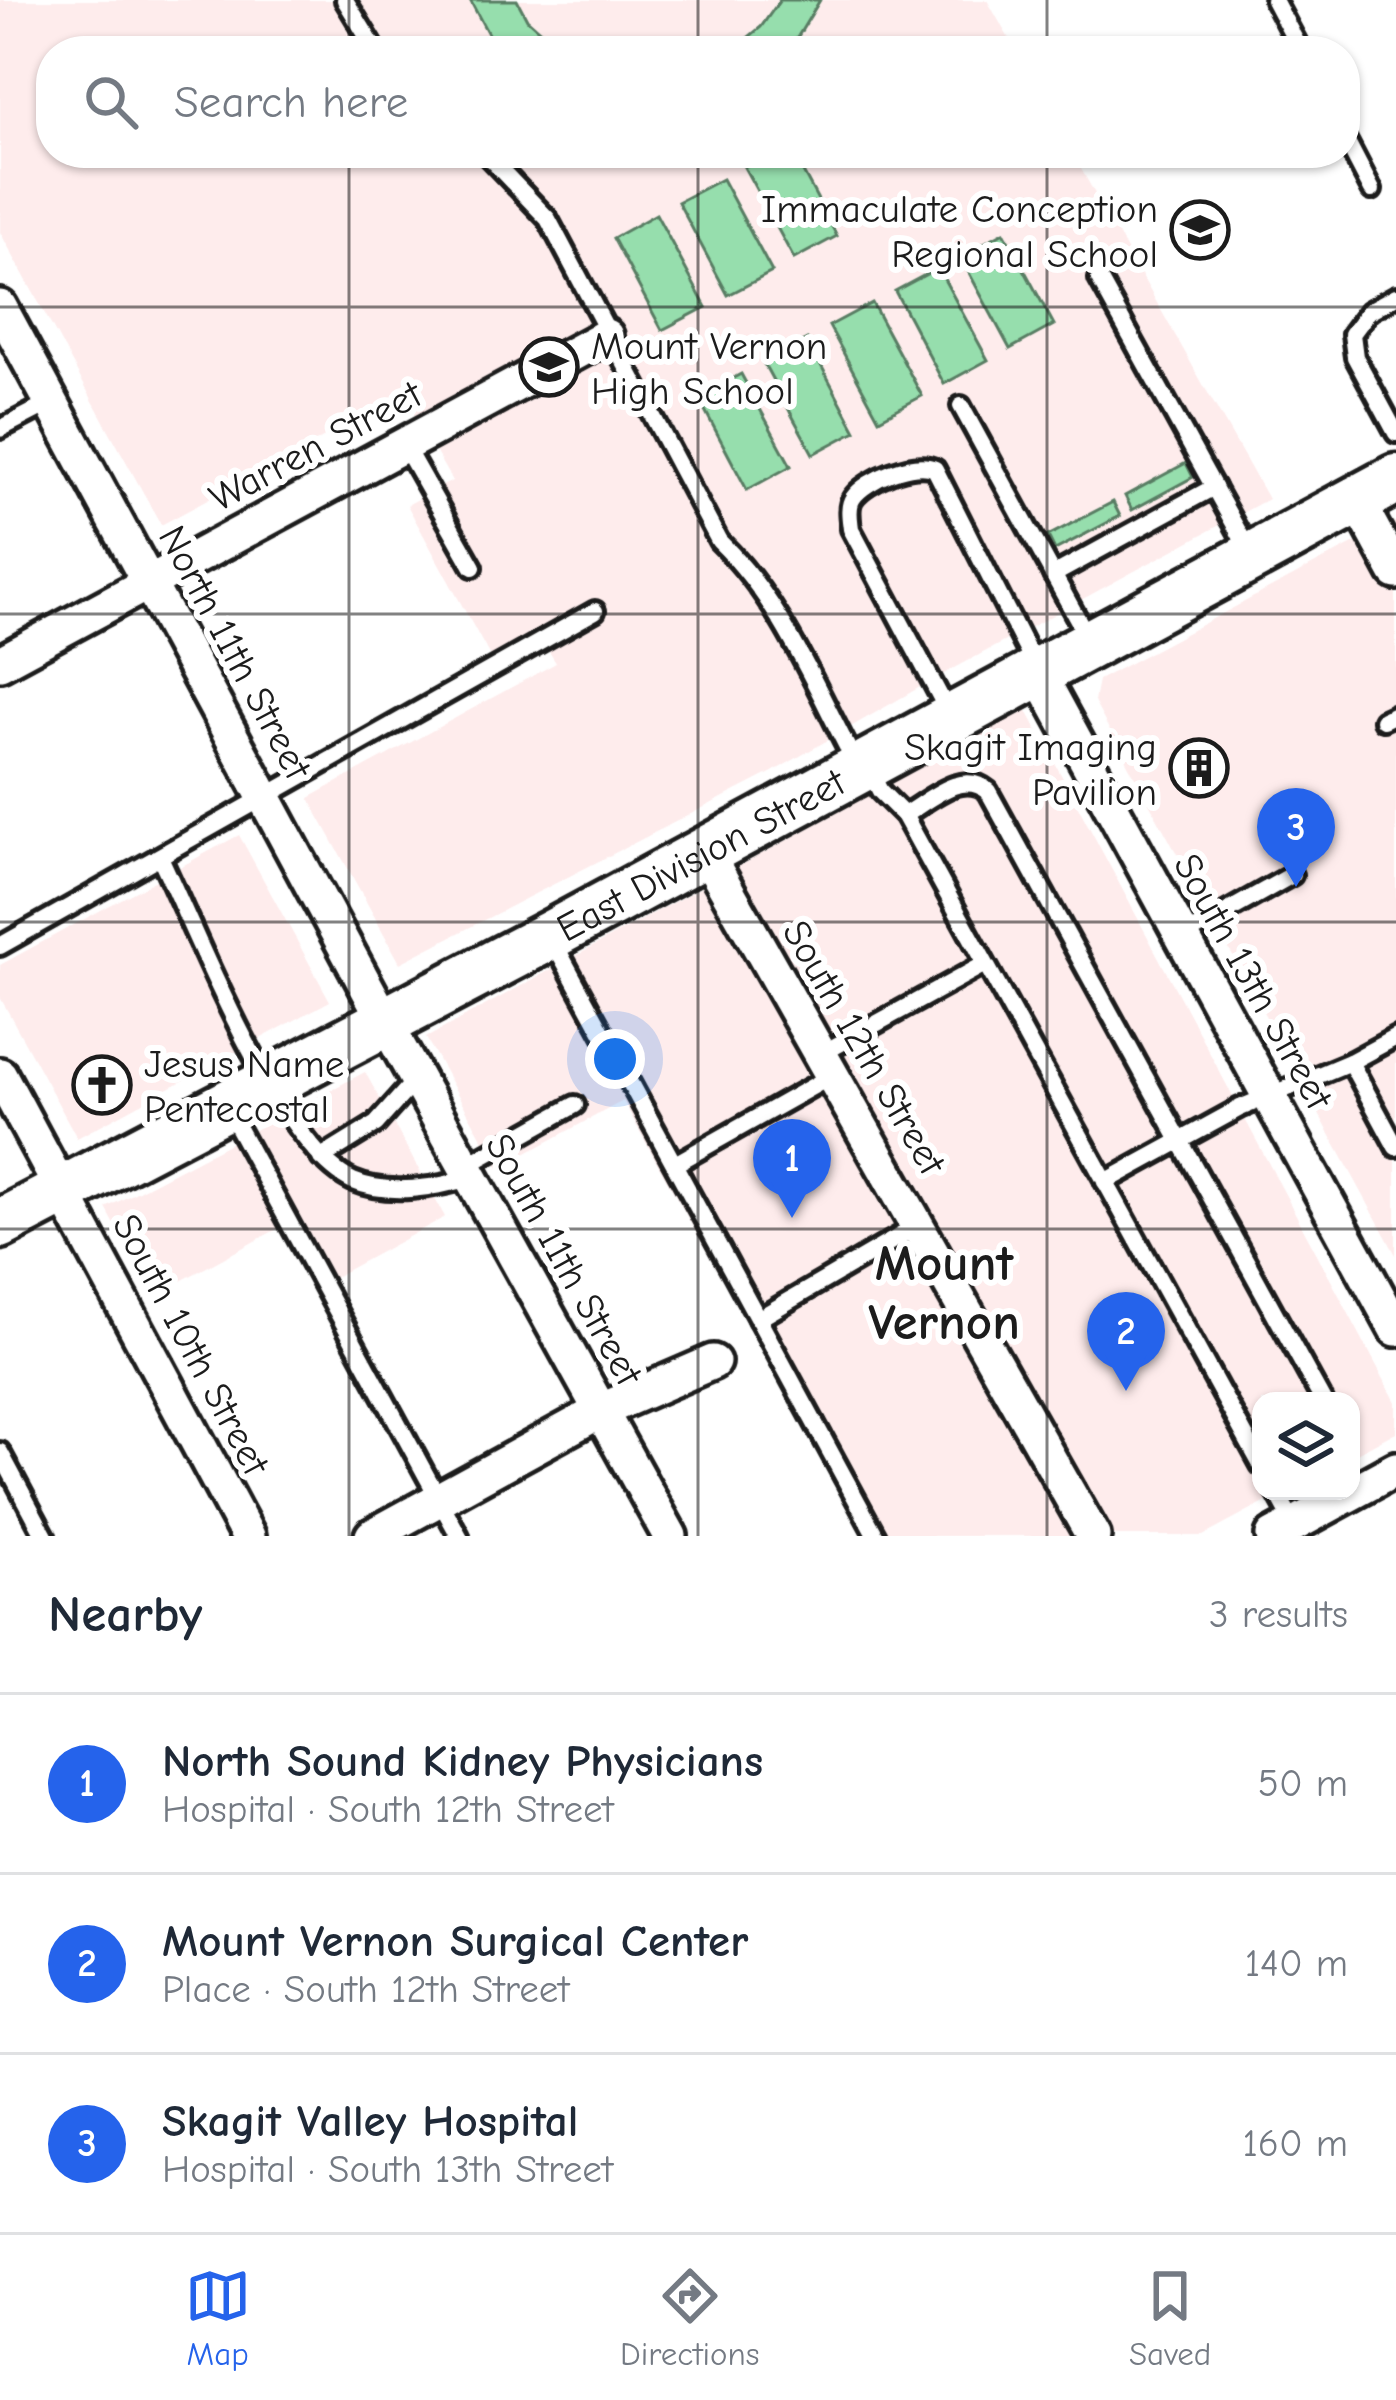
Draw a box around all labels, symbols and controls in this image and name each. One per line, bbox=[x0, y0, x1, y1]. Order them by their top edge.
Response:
search box bbox=[36, 36, 1360, 168]
icon: search bbox=[78, 69, 144, 135]
text: Search here bbox=[174, 76, 408, 128]
place label: Immaculate Conception Regional School bbox=[761, 187, 1158, 277]
school or university icon: Immaculate Conception Regional School bbox=[1169, 199, 1231, 261]
place label: Mount Vernon High School bbox=[591, 324, 827, 414]
school or university icon: Mount Vernon High School bbox=[518, 336, 580, 398]
street label: Warren Street bbox=[202, 371, 431, 521]
street label: North 11th Street bbox=[149, 518, 321, 789]
place label: Skagit Imaging Pavilion bbox=[904, 725, 1157, 815]
building icon: Skagit Imaging Pavilion bbox=[1168, 737, 1230, 799]
street label: East Division Street bbox=[549, 759, 855, 952]
pin: 3 bbox=[1257, 788, 1335, 887]
street label: South 13th Street bbox=[1164, 846, 1342, 1119]
street label: South 12th Street bbox=[773, 912, 957, 1182]
your location bbox=[585, 1029, 645, 1089]
place label: Jesus Name Pentecostal bbox=[144, 1042, 344, 1132]
church icon: Jesus Name Pentecostal bbox=[71, 1054, 133, 1116]
pin: 1 bbox=[753, 1119, 831, 1218]
street label: South 11th Street bbox=[476, 1126, 652, 1395]
street label: South 10th Street bbox=[103, 1207, 279, 1485]
district label: Mount Vernon bbox=[868, 1234, 1020, 1352]
pin: 2 bbox=[1087, 1292, 1165, 1391]
map controls bbox=[1252, 1392, 1360, 1500]
button: layers bbox=[1252, 1392, 1360, 1500]
text: Nearby bbox=[48, 1585, 202, 1644]
text: 3 results bbox=[1209, 1592, 1348, 1637]
text: North Sound Kidney Physicians bbox=[162, 1735, 763, 1787]
text: 1 bbox=[79, 1761, 95, 1806]
text: 50 m bbox=[1258, 1761, 1348, 1806]
text: Hospital · South 12th Street bbox=[162, 1787, 614, 1832]
text: Mount Vernon Surgical Center bbox=[162, 1915, 748, 1967]
text: 2 bbox=[77, 1941, 97, 1986]
text: 140 m bbox=[1245, 1941, 1348, 1986]
text: Place · South 12th Street bbox=[162, 1967, 570, 2012]
text: Skagit Valley Hospital bbox=[162, 2095, 578, 2147]
text: 3 bbox=[77, 2121, 97, 2166]
text: 160 m bbox=[1242, 2121, 1348, 2166]
text: Hospital · South 13th Street bbox=[162, 2147, 613, 2192]
tab: Map bbox=[185, 2263, 251, 2373]
tab: Directions bbox=[620, 2263, 760, 2373]
tab: Saved bbox=[1129, 2263, 1211, 2373]

